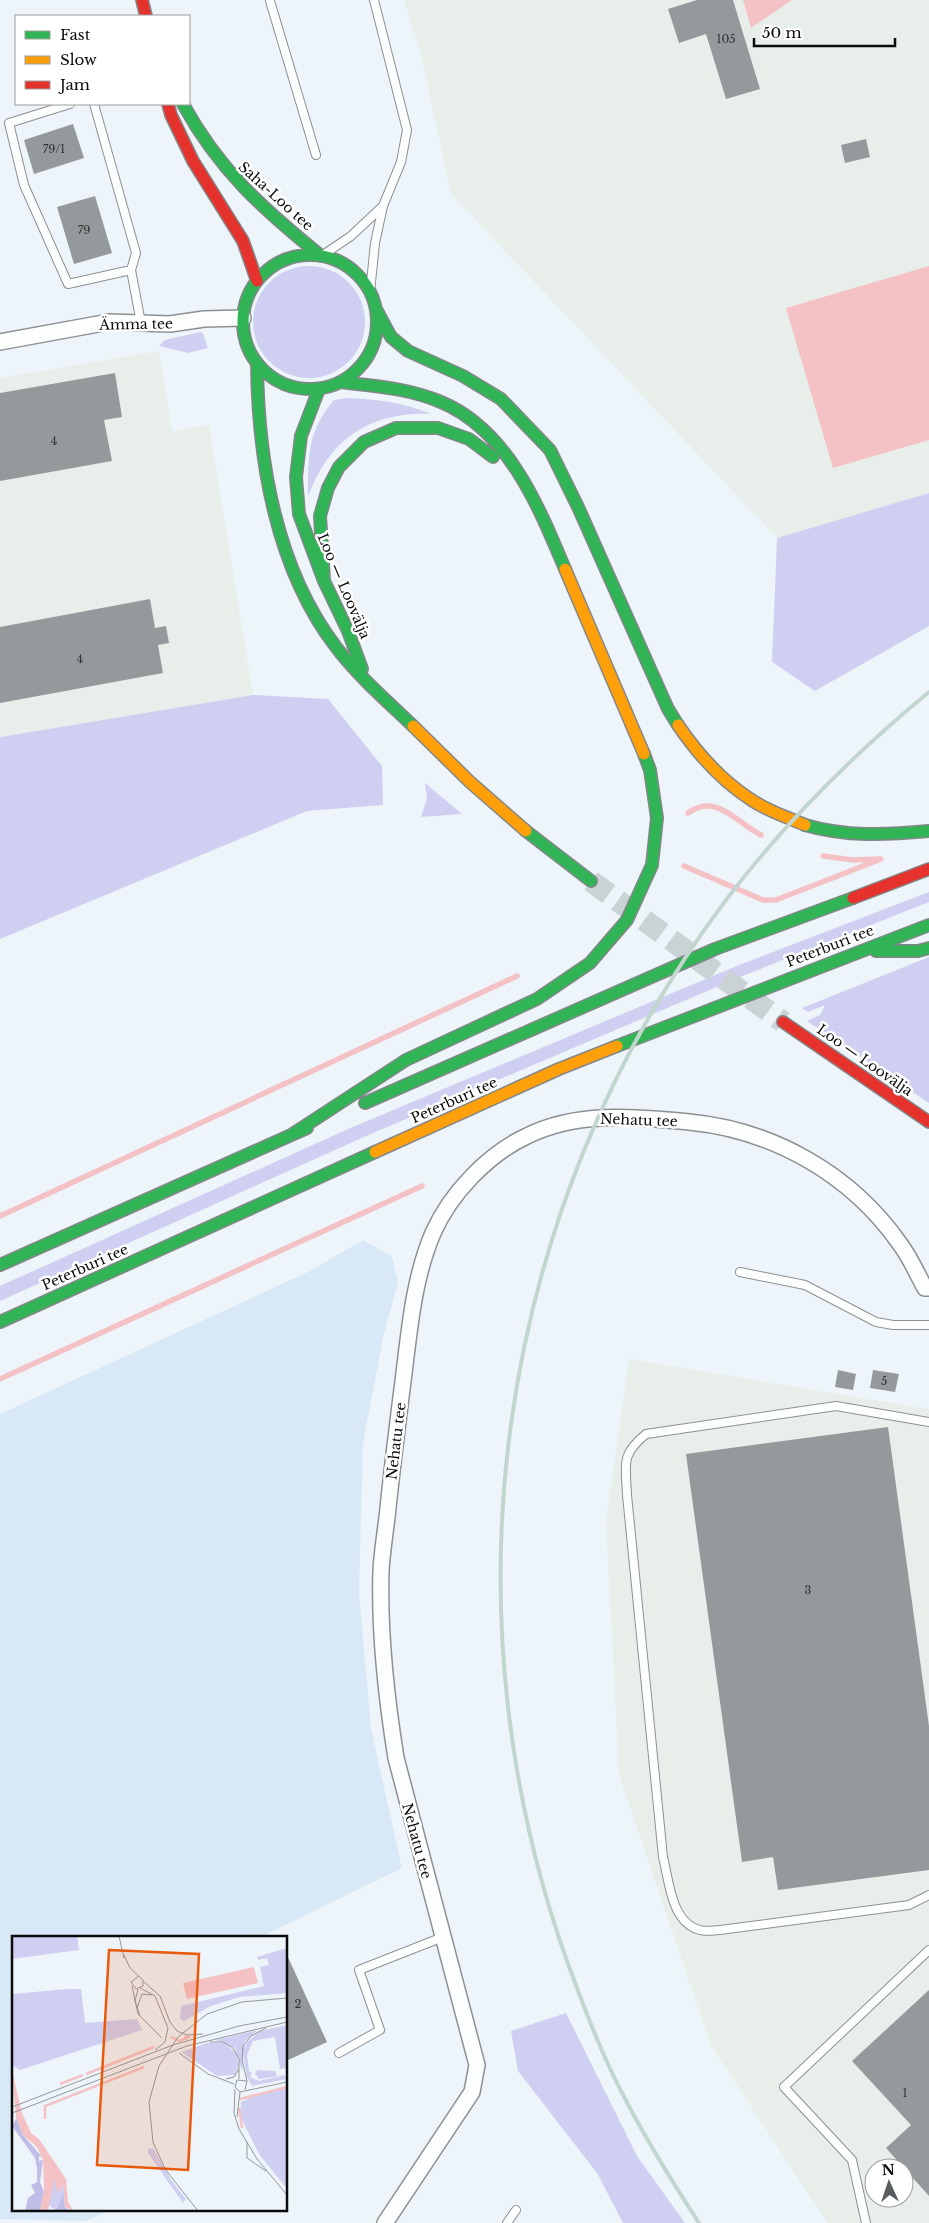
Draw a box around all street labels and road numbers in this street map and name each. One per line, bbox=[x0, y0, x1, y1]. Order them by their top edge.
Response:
street label: Saha-Loo tee bbox=[235, 158, 317, 234]
street label: Ämma tee bbox=[98, 314, 173, 334]
street label: Loo — Loovälja bbox=[314, 530, 374, 642]
street label: Peterburi tee bbox=[784, 921, 876, 971]
street label: Loo — Loovälja bbox=[814, 1020, 917, 1100]
street label: Peterburi tee bbox=[408, 1073, 500, 1127]
street label: Nehatu tee bbox=[600, 1110, 678, 1130]
street label: Peterburi tee bbox=[39, 1240, 131, 1294]
street label: Nehatu tee bbox=[382, 1401, 410, 1481]
street label: Nehatu tee bbox=[398, 1801, 436, 1881]

